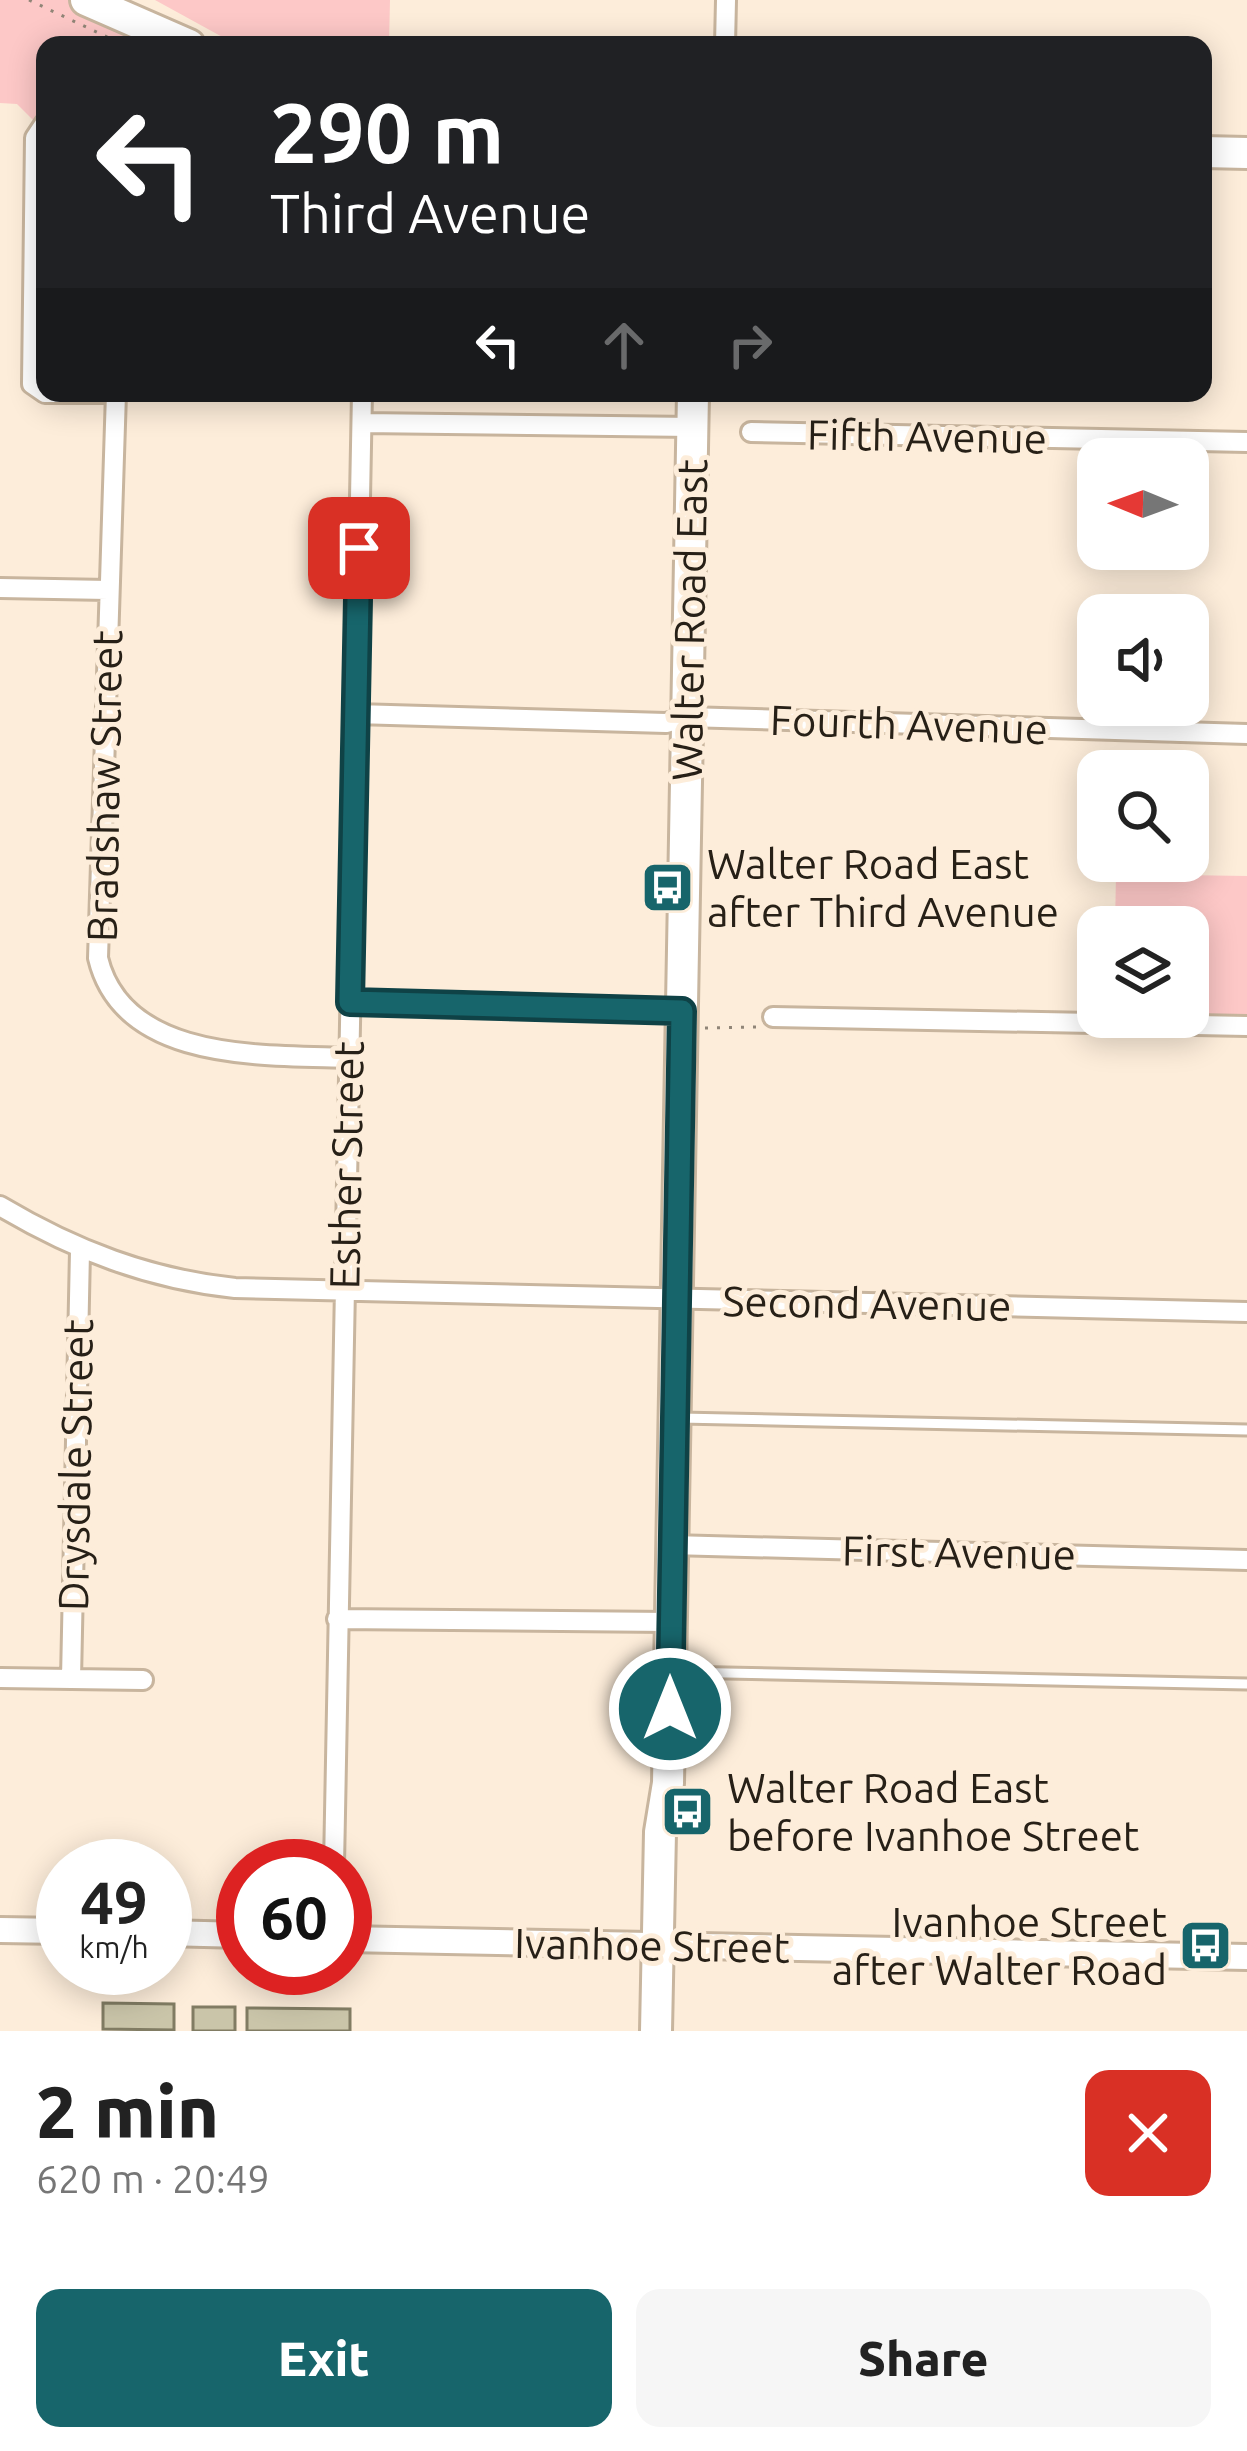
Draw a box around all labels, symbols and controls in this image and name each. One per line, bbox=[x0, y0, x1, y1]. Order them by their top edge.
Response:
icon: left bbox=[72, 84, 228, 240]
text: 290 m bbox=[270, 85, 504, 179]
text: Third Avenue bbox=[270, 183, 590, 243]
icon: left bbox=[465, 312, 531, 378]
icon: ahead bbox=[591, 312, 657, 378]
icon: right bbox=[717, 312, 783, 378]
street label: Fifth Avenue bbox=[807, 410, 1047, 462]
north arrow bbox=[1077, 438, 1209, 570]
map controls bbox=[1077, 438, 1209, 1038]
street label: Walter Road East bbox=[663, 459, 715, 781]
pin bbox=[308, 497, 410, 599]
icon: arrive bbox=[326, 515, 392, 581]
button: sound bbox=[1077, 594, 1209, 726]
street label: Bradshaw Street bbox=[78, 630, 130, 942]
street label: Fourth Avenue bbox=[769, 696, 1049, 752]
button: search bbox=[1077, 750, 1209, 882]
place label: Walter Road East after Third Avenue bbox=[707, 840, 1059, 935]
bus stop icon: Walter Road East after Third Avenue bbox=[640, 859, 696, 915]
button: layers bbox=[1077, 906, 1209, 1038]
street label: Esther Street bbox=[320, 1040, 372, 1290]
street label: Second Avenue bbox=[722, 1277, 1012, 1329]
street label: Drysdale Street bbox=[49, 1319, 101, 1611]
street label: First Avenue bbox=[842, 1526, 1076, 1578]
position arrow bbox=[607, 1646, 733, 1772]
place label: Walter Road East before Ivanhoe Street bbox=[727, 1764, 1139, 1859]
bus stop icon: Walter Road East before Ivanhoe Street bbox=[660, 1783, 716, 1839]
speed limit sign: 60 bbox=[216, 1839, 372, 1995]
text: 49 bbox=[80, 1868, 148, 1935]
place label: Ivanhoe Street after Walter Road bbox=[832, 1898, 1167, 1993]
bus stop icon: Ivanhoe Street after Walter Road bbox=[1178, 1917, 1234, 1973]
street label: Ivanhoe Street bbox=[514, 1919, 790, 1971]
text: km/h bbox=[79, 1930, 149, 1964]
button: close bbox=[1085, 2070, 1211, 2196]
text: 2 min bbox=[36, 2071, 219, 2152]
text: 620 m · 20:49 bbox=[36, 2157, 270, 2200]
button: Exit bbox=[36, 2289, 612, 2427]
button: Share bbox=[636, 2289, 1211, 2427]

